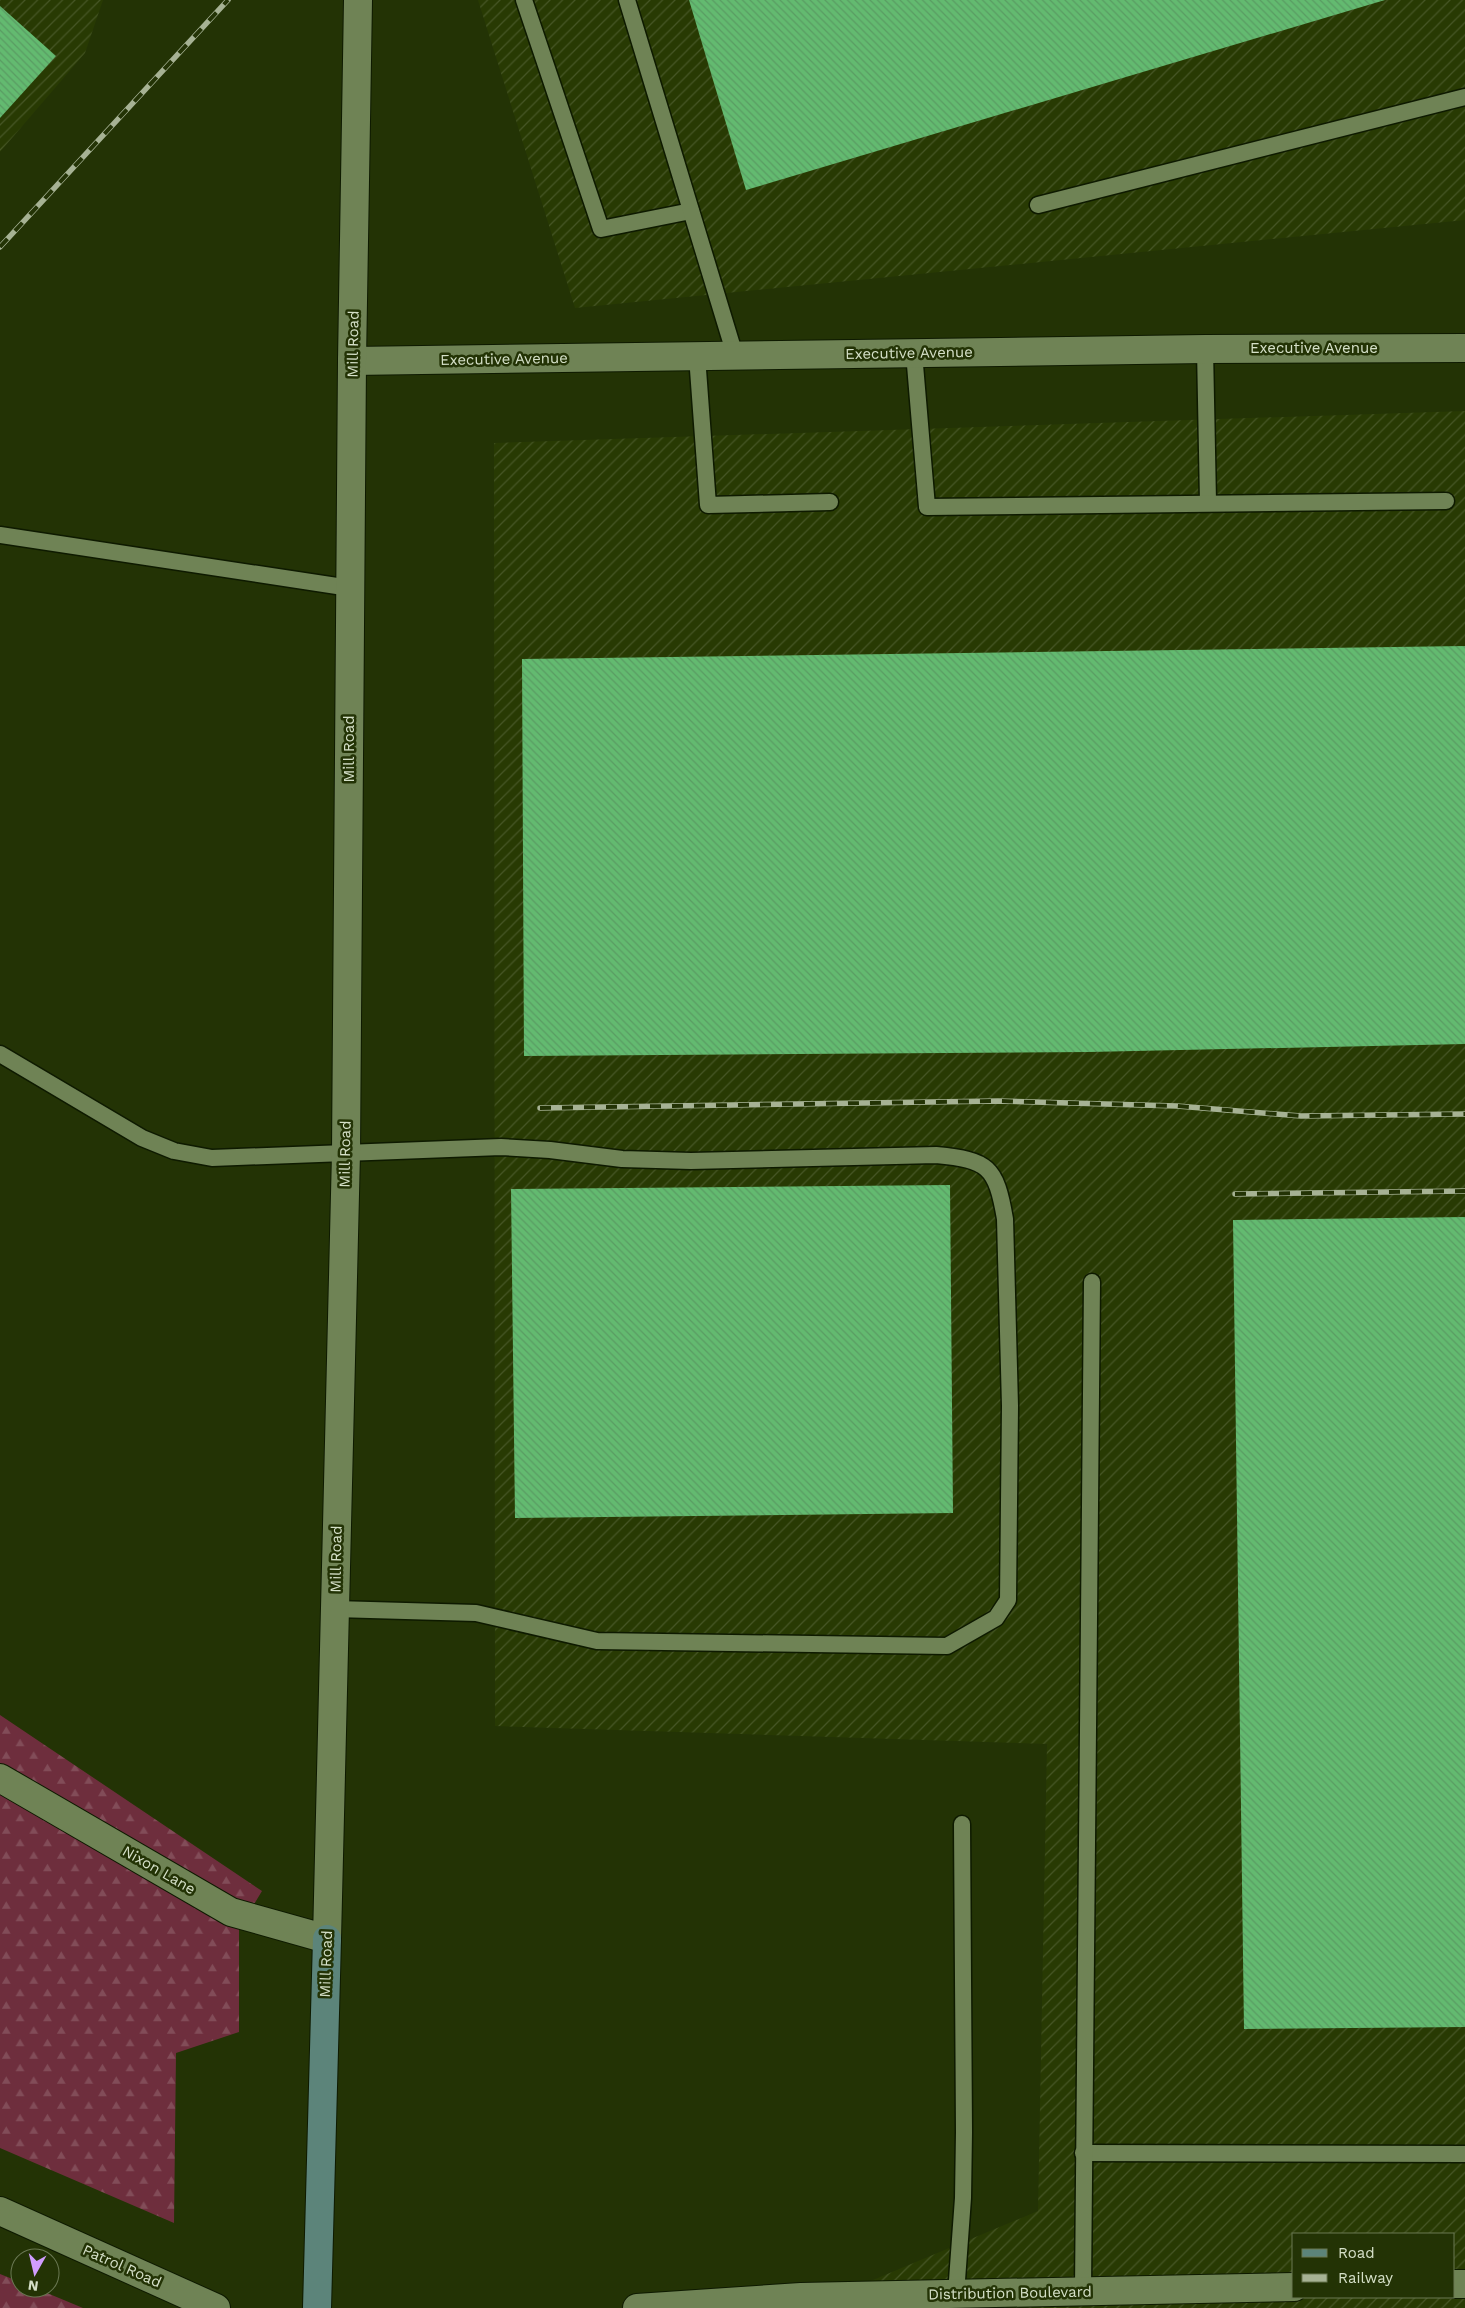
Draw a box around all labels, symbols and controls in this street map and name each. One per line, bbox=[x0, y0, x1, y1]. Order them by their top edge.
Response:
street label: Mill Road bbox=[343, 310, 363, 378]
street label: Executive Avenue bbox=[1250, 339, 1378, 357]
street label: Executive Avenue bbox=[845, 343, 973, 363]
street label: Executive Avenue bbox=[440, 349, 568, 369]
street label: Mill Road bbox=[340, 715, 358, 783]
street label: Mill Road bbox=[335, 1120, 355, 1188]
street label: Mill Road bbox=[326, 1525, 346, 1593]
street label: Nixon Lane bbox=[119, 1842, 199, 1898]
street label: Mill Road bbox=[316, 1930, 336, 1998]
legend bbox=[1292, 2233, 1455, 2298]
street label: Patrol Road bbox=[80, 2241, 164, 2291]
text: Road bbox=[1338, 2244, 1375, 2262]
north arrow bbox=[10, 2248, 60, 2298]
text: Railway bbox=[1338, 2269, 1393, 2287]
text: N bbox=[27, 2277, 39, 2295]
street label: Distribution Boulevard bbox=[928, 2283, 1092, 2303]

